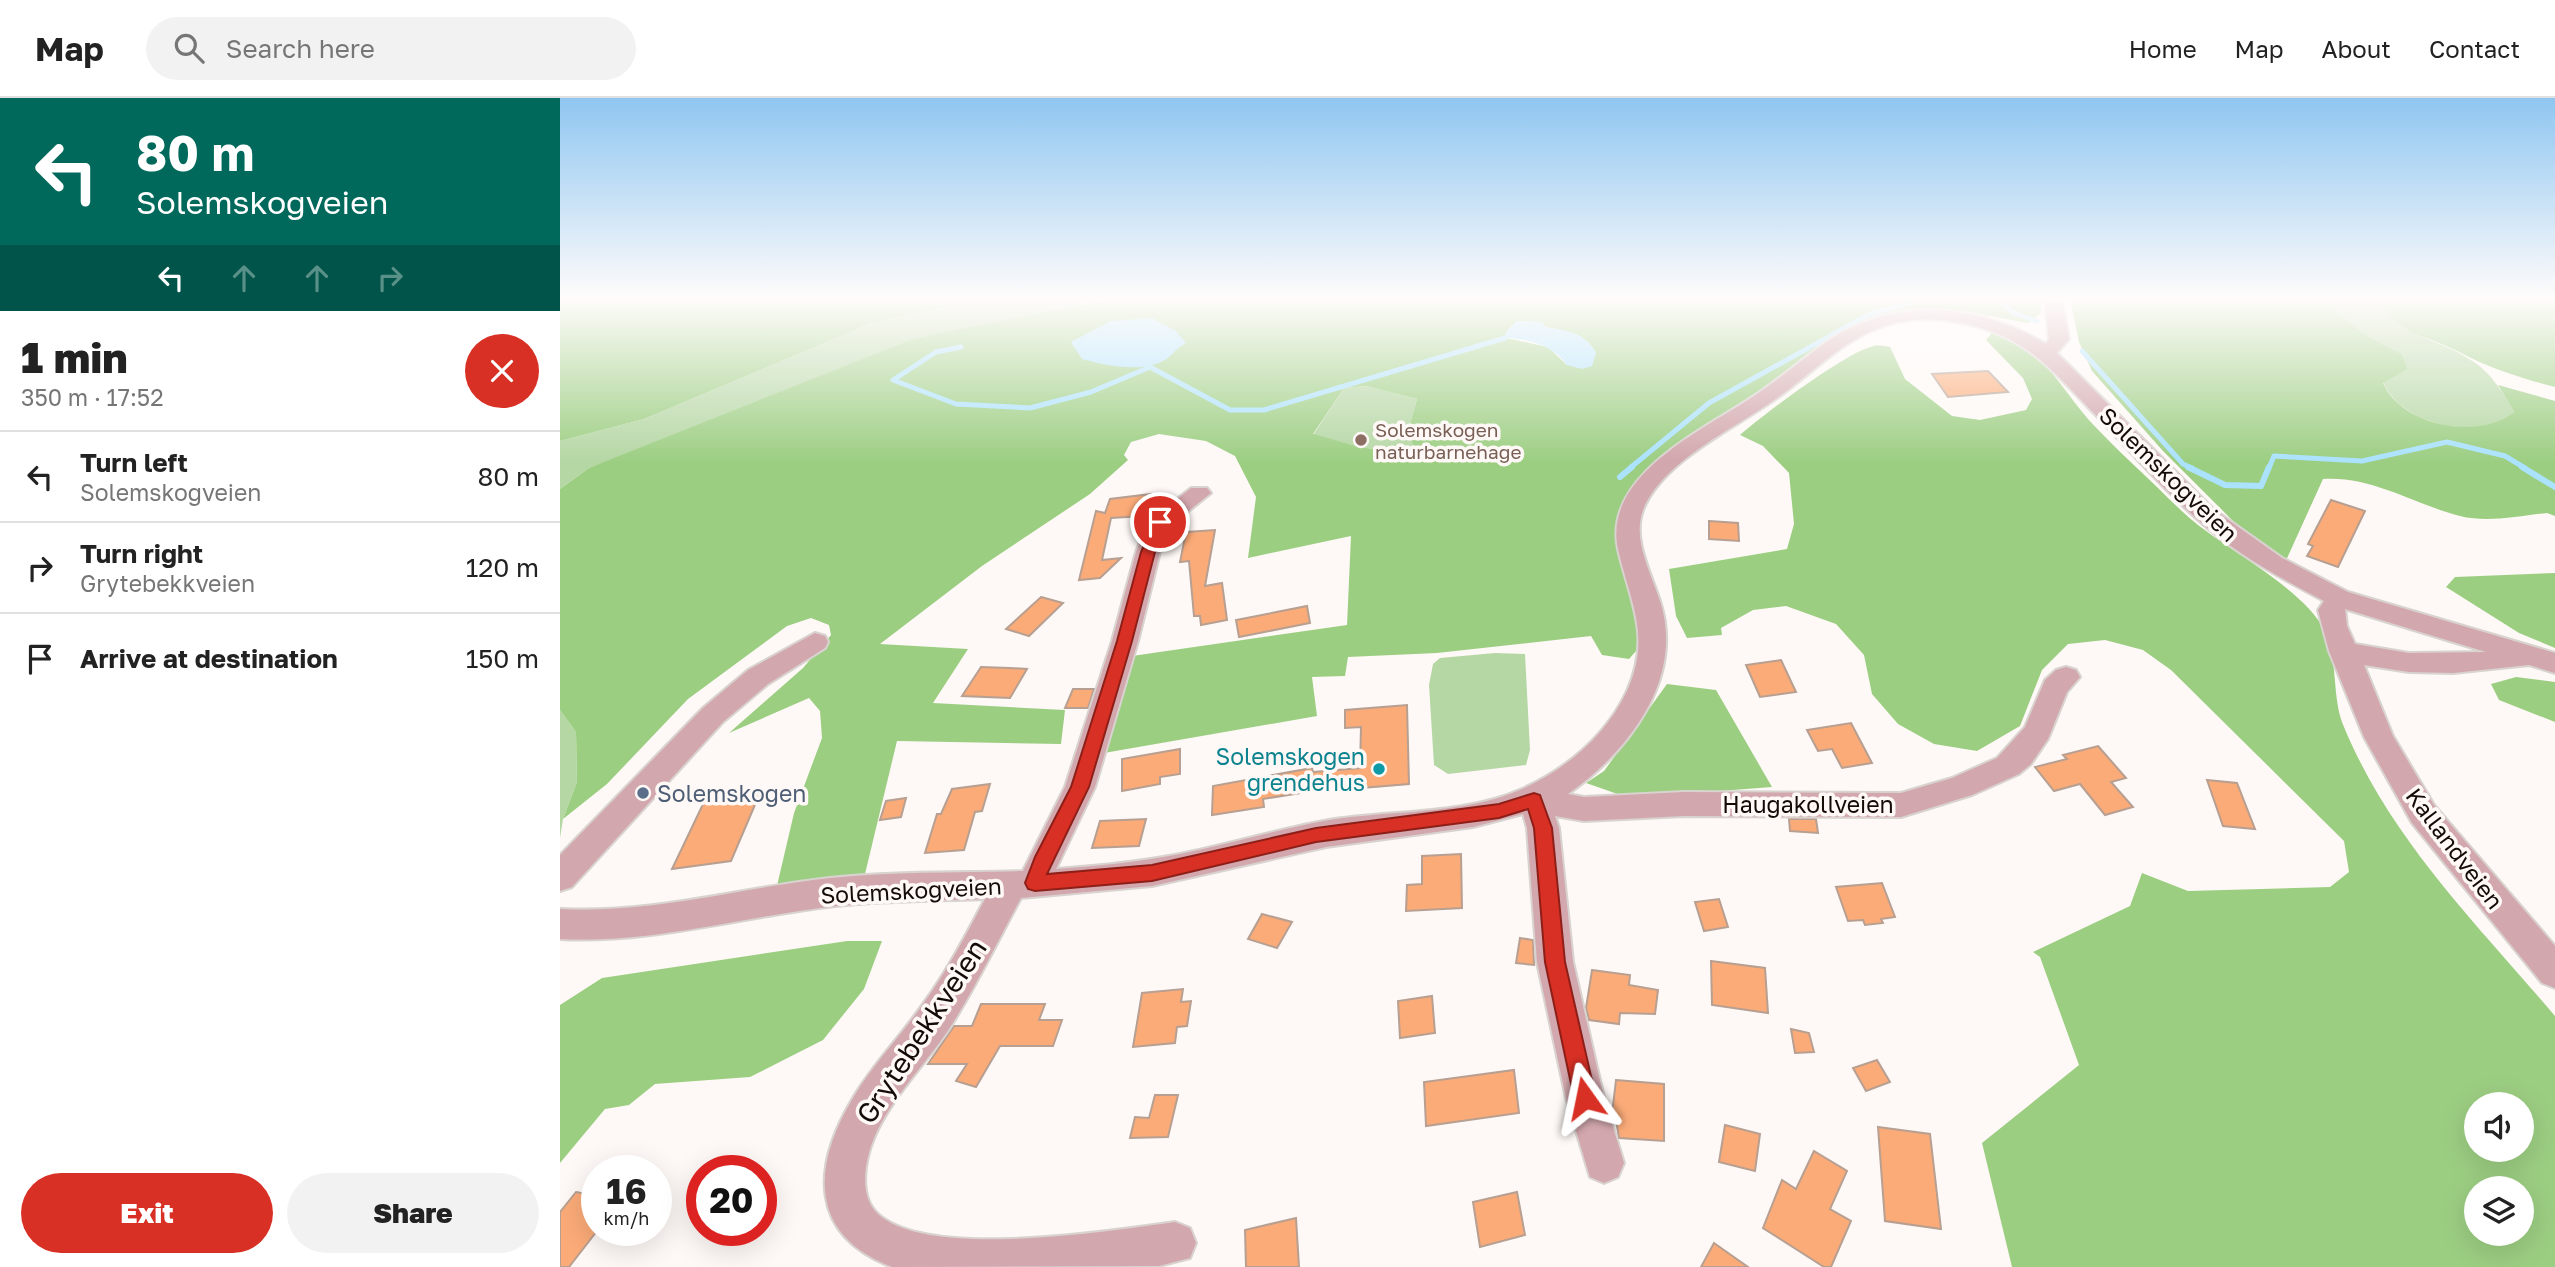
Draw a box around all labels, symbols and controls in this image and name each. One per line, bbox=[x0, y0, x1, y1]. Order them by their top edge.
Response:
search box bbox=[146, 17, 636, 80]
text: Map bbox=[35, 29, 104, 68]
icon: search bbox=[170, 29, 208, 67]
text: Search here bbox=[226, 33, 375, 64]
text: Home bbox=[2129, 34, 2197, 63]
text: Map bbox=[2235, 34, 2284, 63]
text: About bbox=[2322, 34, 2391, 63]
text: Contact bbox=[2429, 34, 2520, 63]
text: 80 m bbox=[136, 123, 254, 182]
icon: left bbox=[21, 126, 112, 217]
text: Solemskogveien bbox=[136, 183, 388, 221]
icon: left bbox=[152, 259, 190, 297]
icon: ahead bbox=[225, 259, 263, 297]
icon: ahead bbox=[298, 259, 336, 297]
icon: right bbox=[371, 259, 409, 297]
text: 1 min bbox=[21, 332, 128, 382]
button: close bbox=[465, 334, 539, 408]
text: 350 m · 17:52 bbox=[21, 383, 164, 411]
street label: Solemskogveien bbox=[2094, 401, 2244, 547]
place label: Solemskogen naturbarnehage bbox=[1375, 418, 1521, 463]
marker: Solemskogen naturbarnehage bbox=[1353, 432, 1369, 448]
text: Turn left bbox=[80, 447, 188, 478]
icon: left bbox=[21, 458, 59, 496]
text: 80 m bbox=[478, 461, 539, 492]
text: Solemskogveien bbox=[80, 478, 261, 506]
pin bbox=[1130, 492, 1190, 552]
icon: arrive bbox=[1141, 503, 1179, 541]
text: Turn right bbox=[80, 538, 203, 569]
icon: right bbox=[21, 549, 59, 587]
text: 120 m bbox=[466, 552, 539, 583]
text: Grytebekkveien bbox=[80, 569, 255, 597]
icon: arrive bbox=[21, 640, 59, 678]
text: Arrive at destination bbox=[80, 643, 338, 674]
text: 150 m bbox=[466, 643, 539, 674]
place label: Solemskogen grendehus bbox=[1216, 742, 1365, 796]
marker: Solemskogen grendehus bbox=[1371, 761, 1387, 777]
place label: Solemskogen bbox=[657, 779, 807, 807]
street label: Kallandveien bbox=[2400, 782, 2510, 914]
marker: Solemskogen bbox=[635, 785, 651, 801]
street label: Haugakollveien bbox=[1722, 790, 1894, 818]
street label: Solemskogveien bbox=[820, 871, 1002, 909]
street label: Grytebekkveien bbox=[849, 933, 993, 1129]
position arrow bbox=[1548, 1061, 1622, 1135]
map controls bbox=[2464, 1092, 2534, 1246]
button: sound bbox=[2464, 1092, 2534, 1162]
speed limit sign: 20 bbox=[686, 1155, 777, 1246]
text: 16 bbox=[606, 1170, 647, 1212]
button: Exit bbox=[21, 1173, 273, 1253]
button: Share bbox=[287, 1173, 539, 1253]
button: layers bbox=[2464, 1176, 2534, 1246]
text: km/h bbox=[604, 1207, 649, 1229]

